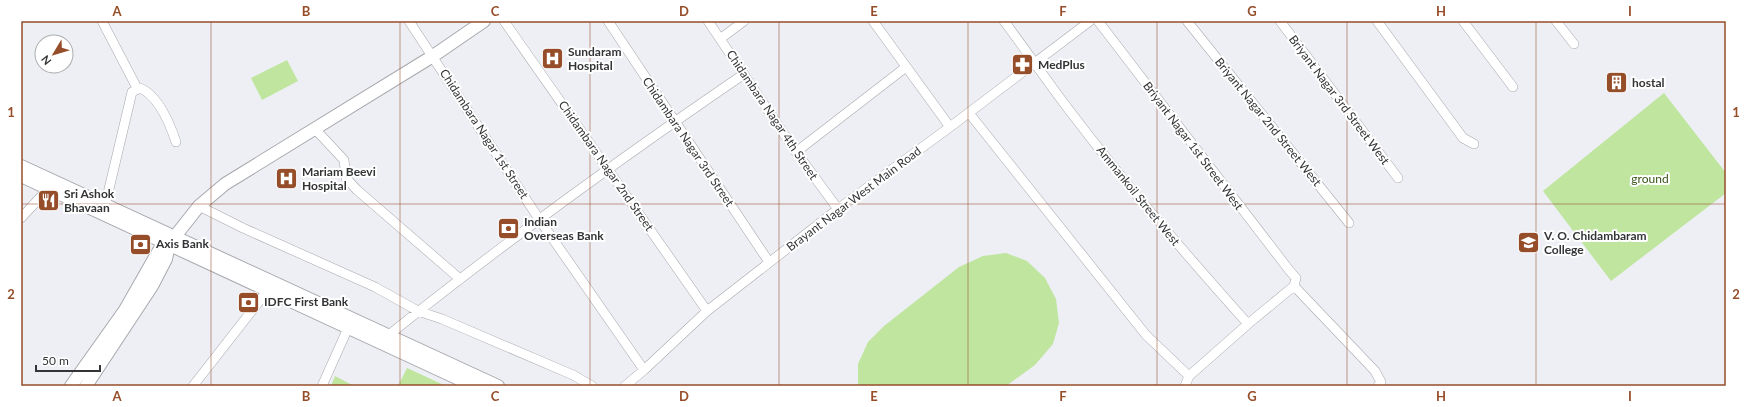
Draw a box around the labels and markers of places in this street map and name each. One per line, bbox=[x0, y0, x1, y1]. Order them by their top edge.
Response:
place label: Sundaram Hospital bbox=[568, 44, 621, 73]
hospital icon: Sundaram Hospital bbox=[539, 46, 565, 72]
pharmacy icon: MedPlus bbox=[1009, 52, 1035, 78]
place label: MedPlus bbox=[1038, 57, 1085, 72]
building icon: hostal bbox=[1603, 70, 1629, 96]
place label: hostal bbox=[1632, 75, 1664, 90]
place label: Mariam Beevi Hospital bbox=[302, 164, 376, 193]
hospital icon: Mariam Beevi Hospital bbox=[274, 166, 300, 192]
place label: Sri Ashok Bhavaan bbox=[64, 186, 115, 215]
restaurant icon: Sri Ashok Bhavaan bbox=[35, 188, 61, 214]
place label: Indian Overseas Bank bbox=[524, 214, 604, 243]
bank icon: Indian Overseas Bank bbox=[496, 216, 522, 242]
place label: V. O. Chidambaram College bbox=[1543, 228, 1647, 257]
school or university icon: V. O. Chidambaram College bbox=[1516, 230, 1542, 256]
bank icon: Axis Bank bbox=[127, 231, 153, 257]
place label: Axis Bank bbox=[155, 236, 210, 251]
bank icon: IDFC First Bank bbox=[235, 289, 261, 315]
place label: IDFC First Bank bbox=[264, 294, 349, 309]

